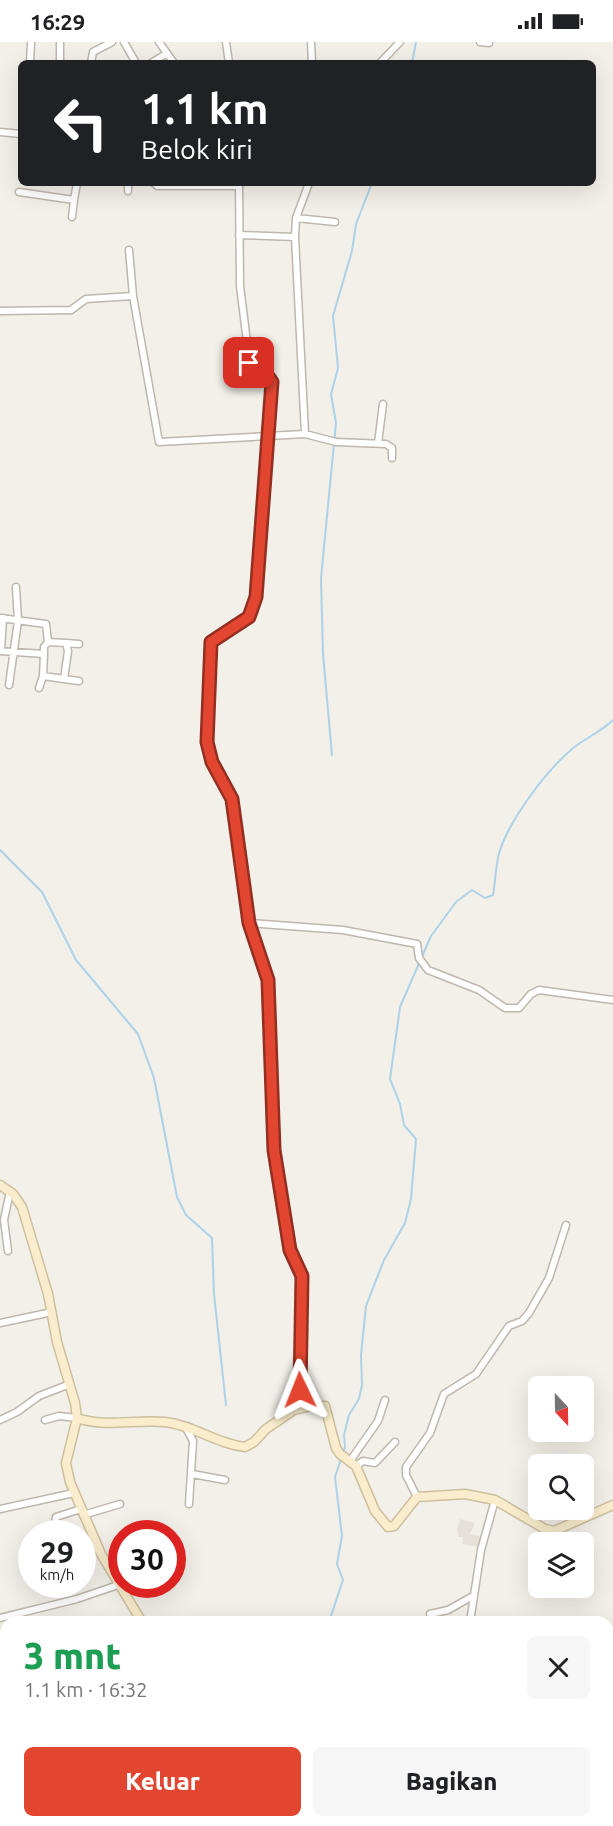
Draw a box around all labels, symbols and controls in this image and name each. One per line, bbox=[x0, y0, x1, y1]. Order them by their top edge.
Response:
text: 16:29 bbox=[30, 9, 85, 34]
icon: left bbox=[42, 84, 120, 162]
text: 1.1 km bbox=[141, 85, 268, 132]
text: Belok kiri bbox=[141, 134, 253, 164]
pin bbox=[223, 337, 274, 388]
icon: arrive bbox=[232, 346, 265, 379]
position arrow bbox=[268, 1358, 332, 1422]
north arrow bbox=[528, 1376, 594, 1442]
map controls bbox=[528, 1376, 594, 1598]
button: search bbox=[528, 1454, 594, 1520]
speed limit sign: 30 bbox=[108, 1520, 186, 1598]
button: layers bbox=[528, 1532, 594, 1598]
text: 29 bbox=[40, 1535, 74, 1569]
text: km/h bbox=[40, 1566, 74, 1583]
text: 3 mnt bbox=[24, 1635, 121, 1676]
button: close bbox=[527, 1636, 590, 1699]
text: 1.1 km · 16:32 bbox=[24, 1678, 148, 1701]
button: Keluar bbox=[24, 1747, 301, 1816]
button: Bagikan bbox=[313, 1747, 590, 1816]

